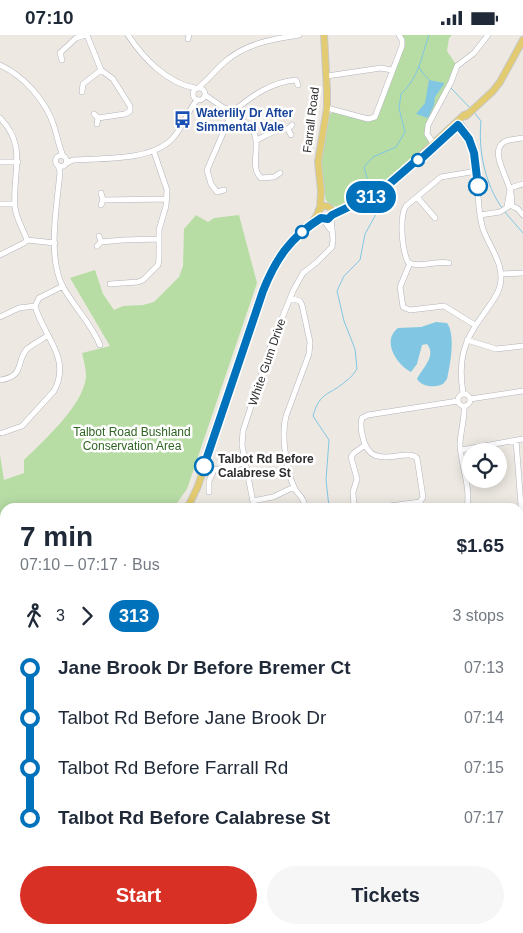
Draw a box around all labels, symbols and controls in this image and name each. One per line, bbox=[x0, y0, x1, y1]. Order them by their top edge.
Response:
text: 07:10 bbox=[25, 7, 74, 28]
street label: Farrall Road bbox=[300, 86, 322, 154]
place label: Waterlily Dr After Simmental Vale bbox=[196, 106, 293, 134]
bus stop icon: Waterlily Dr After Simmental Vale bbox=[172, 110, 192, 130]
unlabelled marker bbox=[411, 153, 425, 167]
unlabelled marker bbox=[468, 176, 488, 196]
line badge: 313 bbox=[342, 181, 400, 213]
text: 313 bbox=[356, 187, 386, 207]
unlabelled marker bbox=[295, 225, 309, 239]
street label: White Gum Drive bbox=[246, 316, 289, 407]
park label: Talbot Road Bushland Conservation Area bbox=[73, 425, 191, 453]
map controls bbox=[462, 443, 507, 488]
button: locate bbox=[462, 443, 507, 488]
place label: Talbot Rd Before Calabrese St bbox=[218, 452, 314, 480]
marker: Talbot Rd Before Calabrese St bbox=[194, 456, 214, 476]
text: 7 min bbox=[20, 521, 93, 552]
text: $1.65 bbox=[456, 535, 504, 556]
text: 07:10 – 07:17 · Bus bbox=[20, 556, 160, 573]
icon: walk bbox=[20, 602, 48, 630]
icon: forward bbox=[73, 602, 101, 630]
text: 313 bbox=[119, 606, 149, 626]
text: 3 bbox=[56, 607, 65, 624]
text: 3 stops bbox=[452, 607, 504, 624]
text: Jane Brook Dr Before Bremer Ct bbox=[58, 657, 350, 678]
text: 07:13 bbox=[464, 659, 504, 676]
text: Talbot Rd Before Jane Brook Dr bbox=[58, 707, 326, 728]
text: 07:14 bbox=[464, 709, 504, 726]
text: Talbot Rd Before Farrall Rd bbox=[58, 757, 288, 778]
text: 07:15 bbox=[464, 759, 504, 776]
text: Talbot Rd Before Calabrese St bbox=[58, 807, 330, 828]
text: 07:17 bbox=[464, 809, 504, 826]
button: Start bbox=[20, 866, 257, 924]
button: Tickets bbox=[267, 866, 504, 924]

